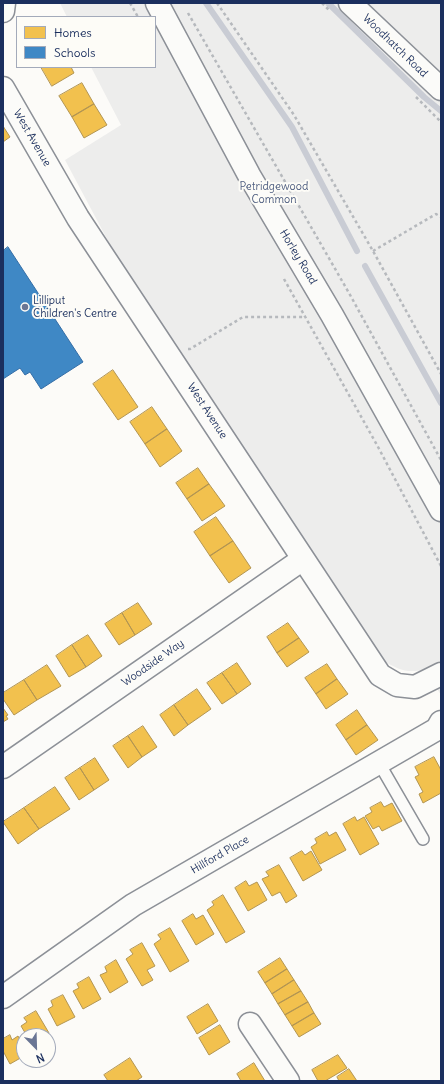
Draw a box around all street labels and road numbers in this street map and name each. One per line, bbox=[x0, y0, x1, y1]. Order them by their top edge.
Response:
street label: Woodhatch Road bbox=[360, 12, 430, 80]
street label: West Avenue bbox=[10, 107, 54, 169]
street label: Horley Road bbox=[276, 227, 320, 287]
street label: West Avenue bbox=[184, 381, 230, 441]
street label: Woodside Way bbox=[119, 637, 187, 689]
street label: Hillford Place bbox=[189, 833, 251, 877]

